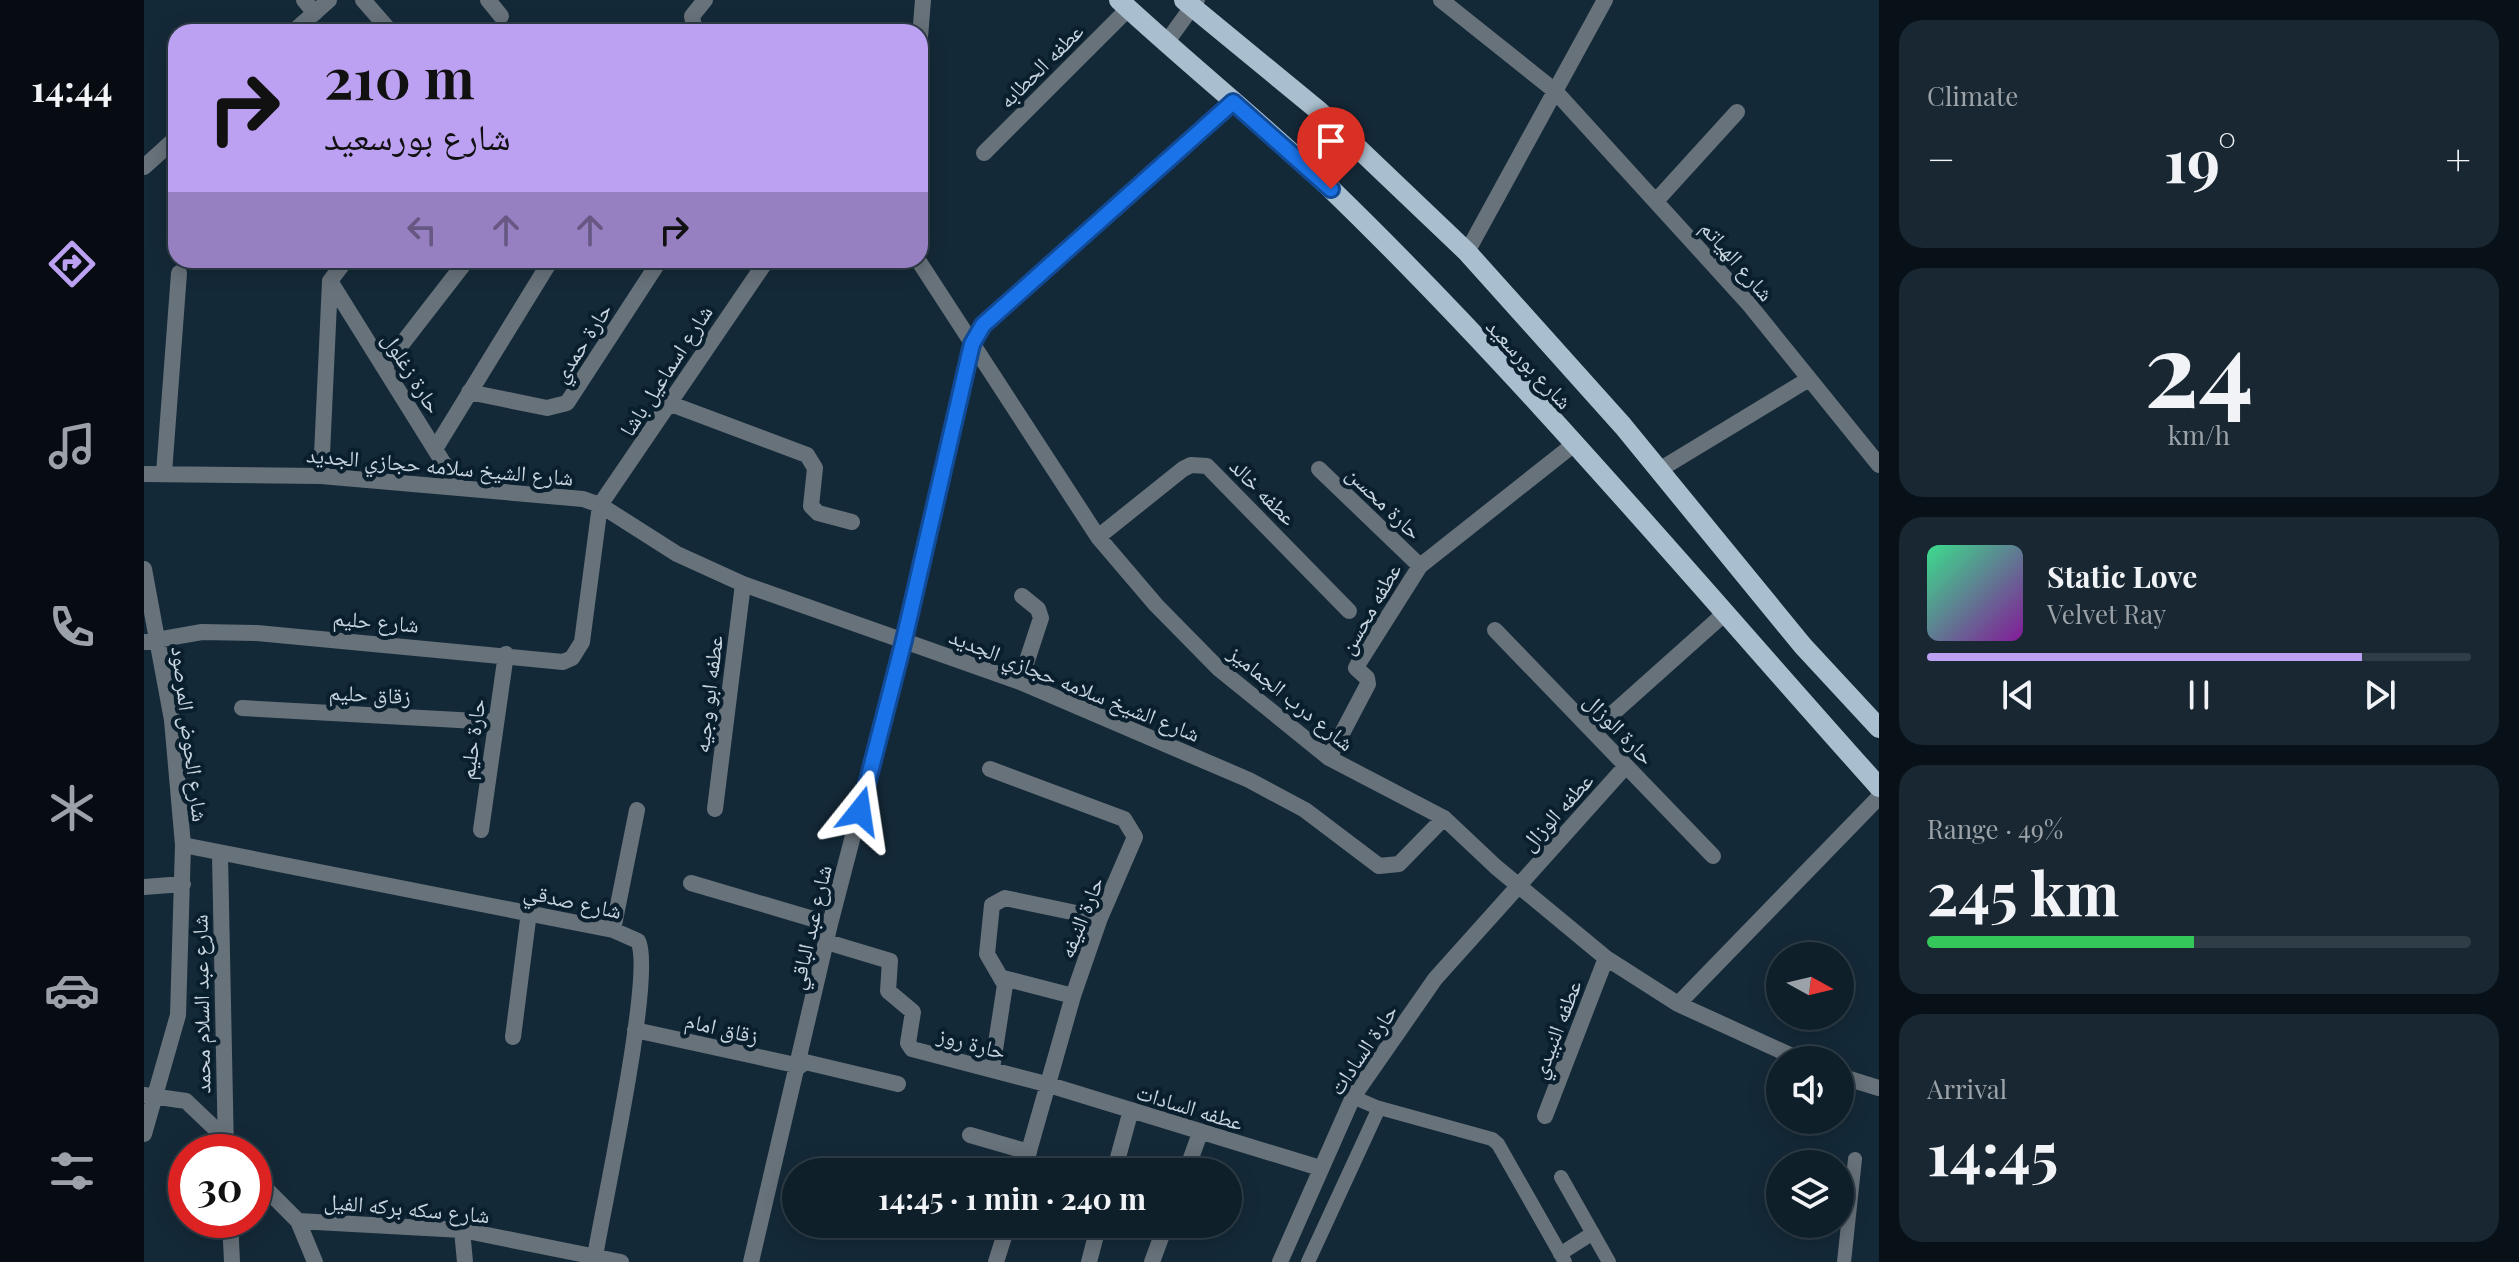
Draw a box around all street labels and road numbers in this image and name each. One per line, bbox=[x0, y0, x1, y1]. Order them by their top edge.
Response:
street label: عطفه الحطابه bbox=[991, 16, 1089, 114]
street label: شارع الهياتم bbox=[1694, 213, 1782, 308]
street label: حارة حمدي bbox=[544, 296, 621, 390]
street label: شارع اسماعيل باشا bbox=[611, 299, 719, 441]
street label: شارع بورسعيد bbox=[1480, 311, 1580, 415]
street label: حارة زغلول bbox=[376, 326, 450, 418]
street label: شارع الشيخ سلامه حجازي الجديد bbox=[305, 438, 575, 495]
street label: عطفه خالد bbox=[1224, 451, 1304, 531]
street label: حارة محسن bbox=[1341, 458, 1429, 546]
street label: عطفه محسن bbox=[1331, 557, 1407, 659]
street label: شارع حليم bbox=[332, 601, 420, 640]
street label: شارع الشيخ سلامه حجازي الجديد bbox=[944, 620, 1205, 751]
street label: عطفه ابو وجيه bbox=[685, 634, 729, 754]
street label: شارع درب الجماميز bbox=[1222, 636, 1361, 757]
street label: شارع الحوض المرصود bbox=[165, 645, 217, 823]
street label: زقاق حليم bbox=[328, 676, 412, 711]
street label: حارة الوزال bbox=[1578, 685, 1662, 771]
street label: حارة حليم bbox=[450, 697, 493, 782]
street label: عطفه الوزال bbox=[1513, 765, 1599, 857]
street label: شارع عبد الباقي bbox=[780, 862, 841, 993]
street label: حارة النيفه bbox=[1050, 872, 1110, 962]
street label: شارع صدقي bbox=[521, 875, 625, 929]
street label: شارع عبد السلام محمد bbox=[183, 914, 218, 1094]
street label: عطفه النبيدي bbox=[1522, 975, 1591, 1084]
street label: حارة السادات bbox=[1321, 998, 1403, 1100]
street label: زقاق امام bbox=[682, 1004, 762, 1051]
street label: حارة روز bbox=[933, 1018, 1010, 1066]
street label: عطفه السادات bbox=[1133, 1076, 1247, 1136]
street label: شارع سكه بركه الفيل bbox=[323, 1185, 491, 1229]

